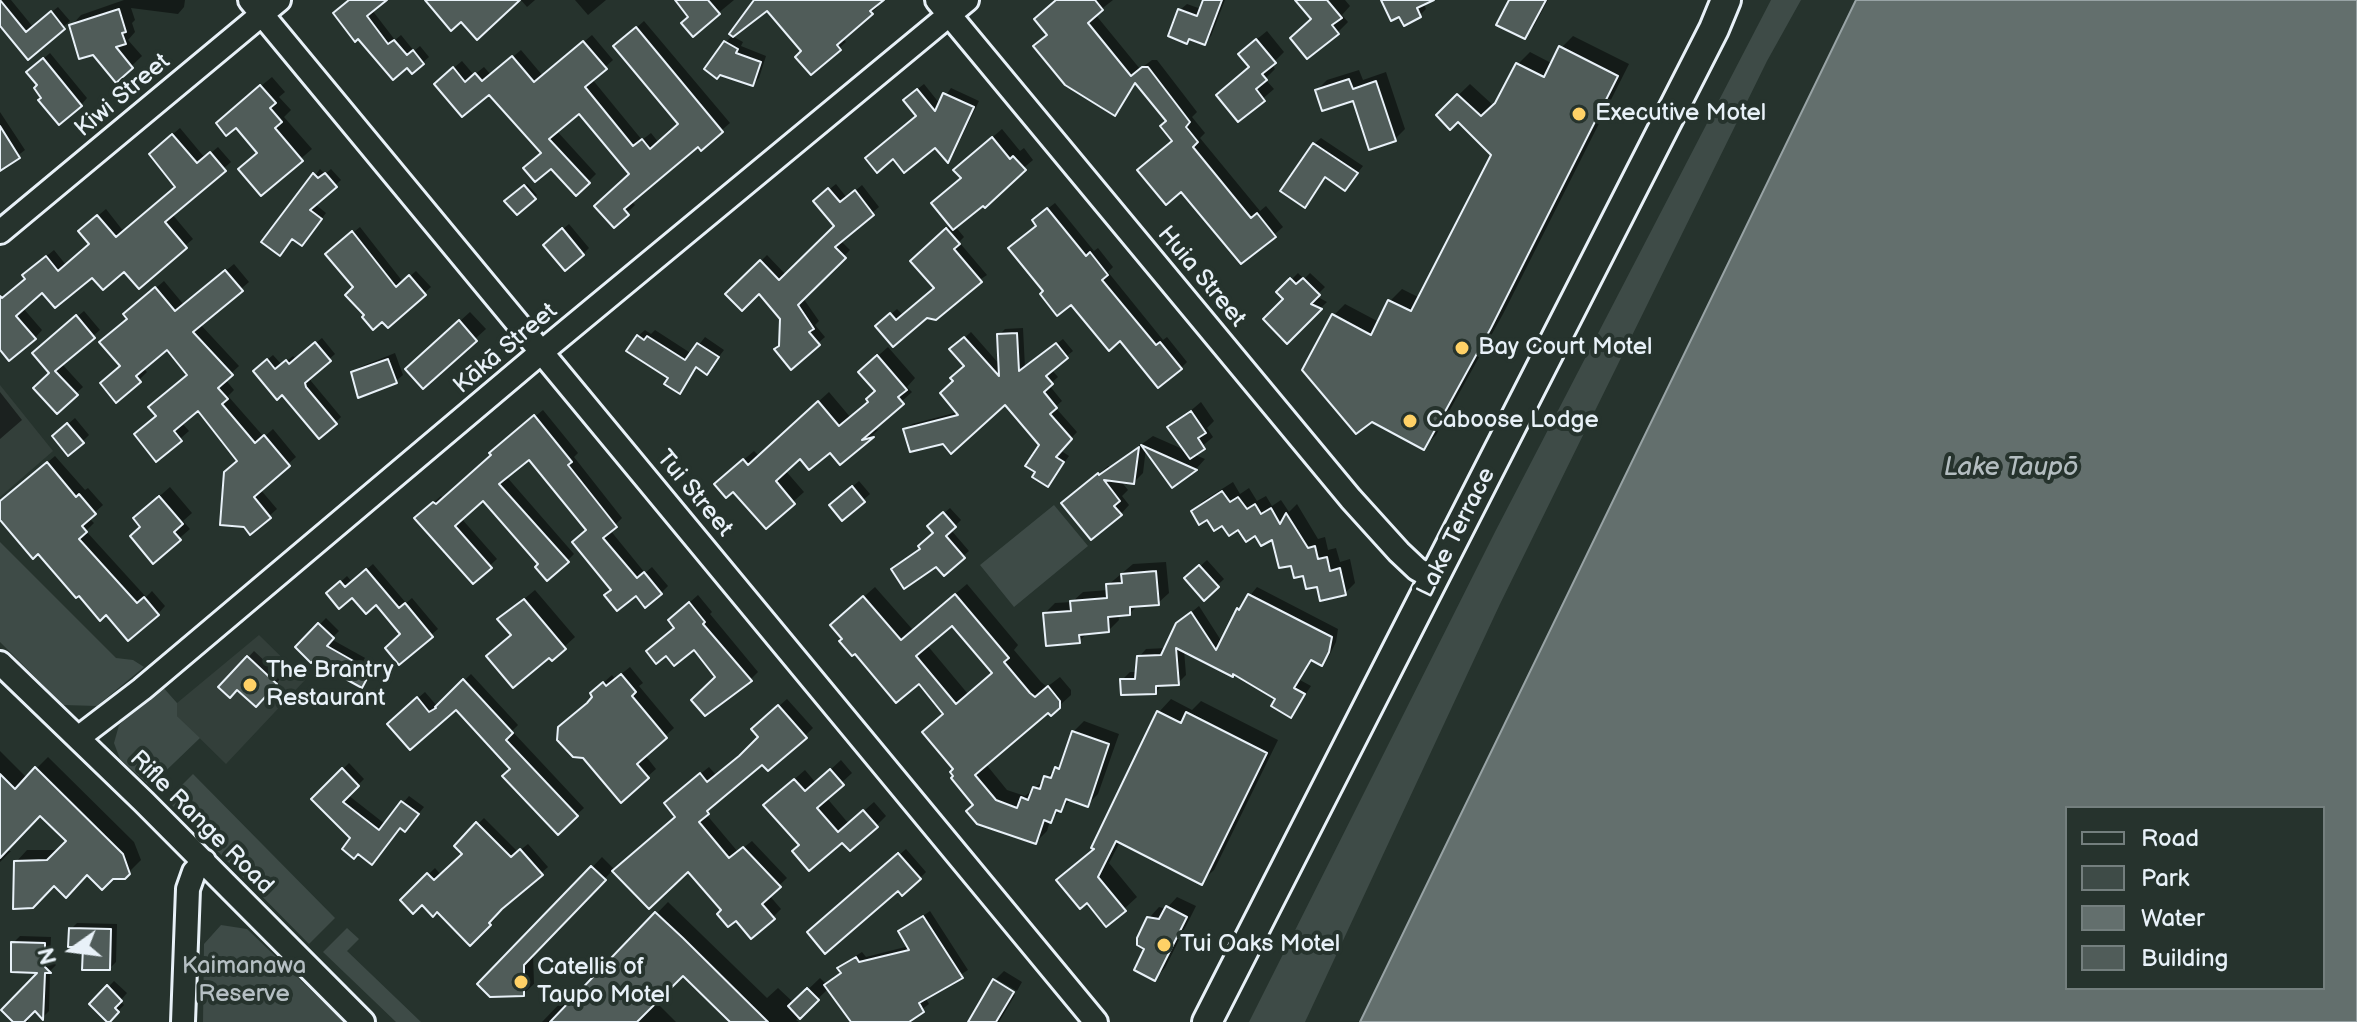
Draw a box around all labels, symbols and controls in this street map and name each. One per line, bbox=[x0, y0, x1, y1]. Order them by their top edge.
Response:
street label: Kiwi Street bbox=[70, 48, 176, 144]
place label: Executive Motel bbox=[1595, 100, 1766, 128]
marker: Executive Motel bbox=[1570, 105, 1588, 123]
street label: Huia Street bbox=[1151, 221, 1251, 333]
street label: Kākā Street bbox=[448, 297, 564, 401]
place label: Bay Court Motel bbox=[1478, 334, 1652, 362]
marker: Bay Court Motel bbox=[1453, 339, 1471, 357]
place label: Caboose Lodge bbox=[1426, 407, 1599, 435]
marker: Caboose Lodge bbox=[1401, 412, 1419, 430]
street label: Tui Street bbox=[650, 445, 738, 543]
water label: Lake Taupō bbox=[1944, 452, 2078, 484]
street label: Lake Terrace bbox=[1412, 463, 1502, 603]
place label: The Brantry Restaurant bbox=[266, 657, 394, 713]
marker: The Brantry Restaurant bbox=[241, 676, 259, 694]
street label: Rifle Range Road bbox=[123, 745, 279, 901]
legend bbox=[2065, 806, 2325, 990]
text: Road bbox=[2141, 824, 2199, 853]
text: Park bbox=[2141, 864, 2189, 893]
text: Water bbox=[2141, 904, 2205, 933]
north arrow bbox=[32, 910, 112, 990]
place label: Tui Oaks Motel bbox=[1180, 931, 1340, 959]
marker: Tui Oaks Motel bbox=[1155, 936, 1173, 954]
text: Building bbox=[2141, 944, 2228, 973]
text: N bbox=[33, 945, 63, 967]
park label: Kaimanawa Reserve bbox=[182, 953, 306, 1009]
place label: Catellis of Taupo Motel bbox=[537, 954, 670, 1010]
marker: Catellis of Taupo Motel bbox=[512, 973, 530, 991]

